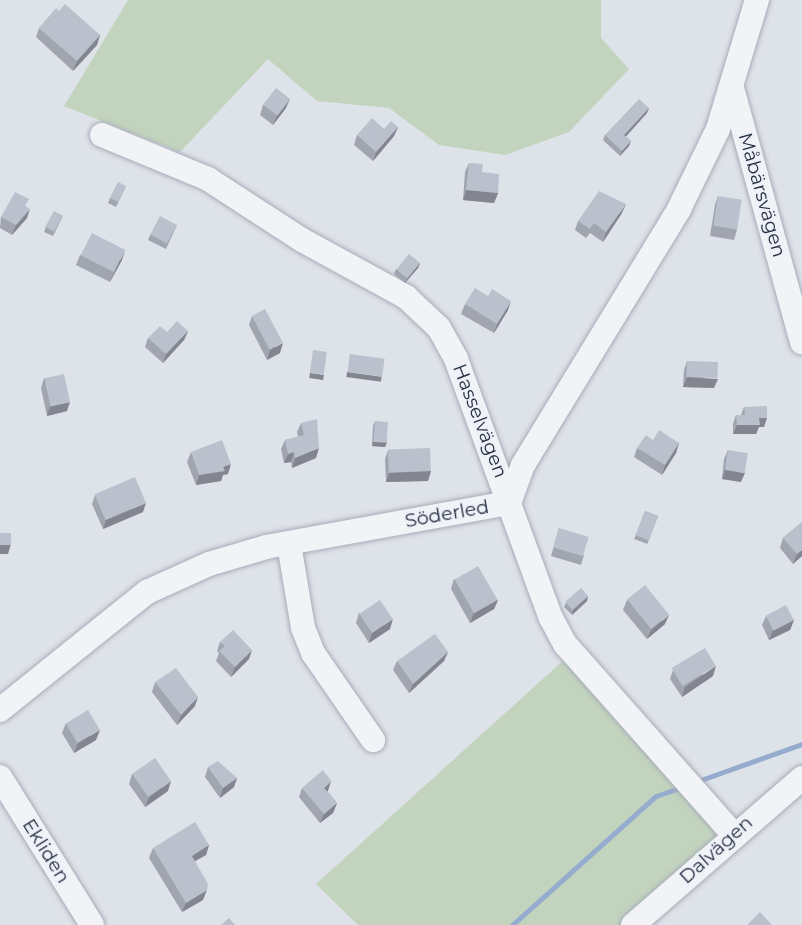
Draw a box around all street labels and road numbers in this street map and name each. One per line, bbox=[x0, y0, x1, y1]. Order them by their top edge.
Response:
street label: Måbärsvägen bbox=[733, 130, 791, 260]
street label: Hasselvägen bbox=[448, 361, 512, 481]
street label: Söderled bbox=[403, 495, 491, 533]
street label: Dalvägen bbox=[675, 811, 757, 889]
street label: Ekliden bbox=[17, 815, 75, 887]

